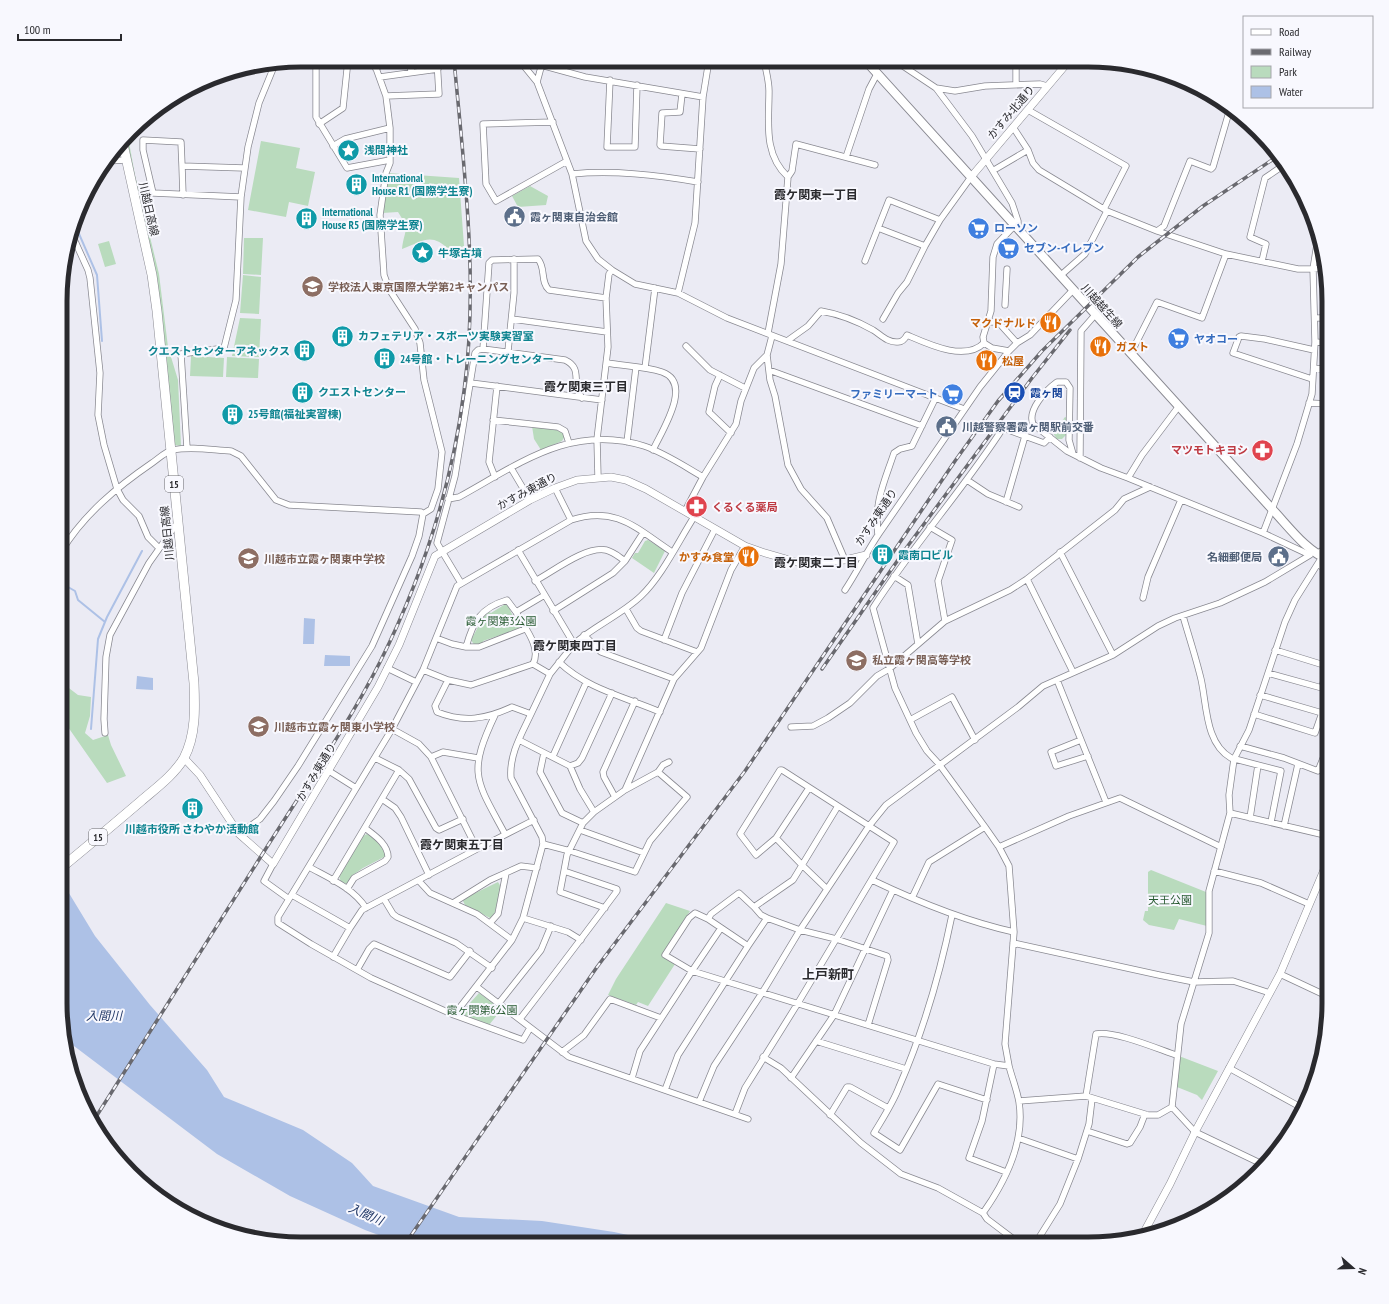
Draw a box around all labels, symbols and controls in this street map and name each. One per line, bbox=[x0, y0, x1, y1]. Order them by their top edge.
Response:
scale bar bbox=[18, 16, 121, 42]
legend bbox=[1243, 16, 1373, 108]
text: 100 m bbox=[24, 22, 51, 37]
text: Road bbox=[1279, 24, 1299, 39]
text: Railway bbox=[1279, 44, 1312, 59]
text: Park bbox=[1279, 64, 1297, 79]
street label: かすみ北通り bbox=[984, 82, 1038, 142]
text: Water bbox=[1279, 84, 1304, 99]
place icon: 浅間神社 bbox=[335, 137, 361, 163]
place label: 浅間神社 bbox=[364, 143, 408, 157]
building icon: International House R1 (国際学生寮) bbox=[344, 171, 370, 197]
place label: International House R1 (国際学生寮) bbox=[372, 171, 473, 198]
street label: 川越日高線 bbox=[136, 181, 162, 237]
district label: 霞ケ関東一丁目 bbox=[774, 187, 858, 202]
public building icon: 霞ヶ関東自治会館 bbox=[501, 204, 527, 230]
building icon: International House R5 (国際学生寮) bbox=[294, 205, 320, 231]
place label: International House R5 (国際学生寮) bbox=[322, 205, 423, 232]
place label: 霞ヶ関東自治会館 bbox=[530, 210, 618, 224]
supermarket icon: ローソン bbox=[965, 215, 991, 241]
place label: ローソン bbox=[994, 221, 1038, 235]
supermarket icon: セブン-イレブン bbox=[996, 235, 1022, 261]
place icon: 牛塚古墳 bbox=[409, 240, 435, 266]
place label: セブン-イレブン bbox=[1024, 241, 1104, 255]
place label: 牛塚古墳 bbox=[438, 246, 482, 260]
school or university icon: 学校法人東京国際大学第2キャンパス bbox=[300, 274, 326, 300]
place label: 学校法人東京国際大学第2キャンパス bbox=[328, 280, 509, 294]
street label: 川越越生線 bbox=[1078, 281, 1126, 331]
restaurant icon: マクドナルド bbox=[1038, 310, 1064, 336]
place label: マクドナルド bbox=[970, 316, 1036, 330]
building icon: カフェテリア・スポーツ実験実習室 bbox=[330, 323, 356, 349]
supermarket icon: ヤオコー bbox=[1165, 326, 1191, 352]
place label: カフェテリア・スポーツ実験実習室 bbox=[358, 329, 534, 343]
place label: ヤオコー bbox=[1194, 332, 1238, 346]
restaurant icon: ガスト bbox=[1088, 334, 1114, 360]
building icon: クエストセンターアネックス bbox=[292, 338, 318, 364]
place label: ガスト bbox=[1116, 340, 1149, 354]
place label: クエストセンターアネックス bbox=[148, 344, 290, 358]
building icon: 24号館・トレーニングセンター bbox=[371, 346, 397, 372]
restaurant icon: 松屋 bbox=[974, 348, 1000, 374]
place label: 24号館・トレーニングセンター bbox=[400, 352, 554, 366]
place label: 松屋 bbox=[1002, 354, 1024, 368]
building icon: クエストセンター bbox=[289, 379, 315, 405]
district label: 霞ケ関東三丁目 bbox=[544, 379, 628, 394]
station icon: 霞ヶ関 bbox=[1002, 380, 1028, 406]
supermarket icon: ファミリーマート bbox=[940, 381, 966, 407]
place label: クエストセンター bbox=[318, 385, 406, 399]
place label: 霞ヶ関 bbox=[1030, 386, 1063, 400]
place label: ファミリーマート bbox=[850, 387, 938, 401]
building icon: 25号館(福祉実習棟) bbox=[220, 401, 246, 427]
place label: 25号館(福祉実習棟) bbox=[248, 407, 342, 421]
public building icon: 川越警察署霞ヶ関駅前交番 bbox=[934, 414, 960, 440]
place label: 川越警察署霞ヶ関駅前交番 bbox=[962, 420, 1094, 434]
pharmacy icon: マツモトキヨシ bbox=[1250, 437, 1276, 463]
place label: マツモトキヨシ bbox=[1171, 443, 1248, 457]
street label: かすみ東通り bbox=[495, 469, 559, 513]
road number: 15 bbox=[165, 476, 183, 492]
street label: かすみ東通り bbox=[852, 486, 900, 548]
pharmacy icon: くるくる薬局 bbox=[684, 494, 710, 520]
place label: くるくる薬局 bbox=[712, 500, 778, 514]
street label: 川越日高線 bbox=[157, 505, 177, 561]
building icon: 霞南口ビル bbox=[869, 542, 895, 568]
restaurant icon: かすみ食堂 bbox=[736, 544, 762, 570]
public building icon: 名細郵便局 bbox=[1265, 544, 1291, 570]
school or university icon: 川越市立霞ヶ関東中学校 bbox=[236, 546, 262, 572]
place label: 霞南口ビル bbox=[898, 548, 953, 562]
place label: かすみ食堂 bbox=[679, 550, 734, 564]
place label: 名細郵便局 bbox=[1207, 550, 1262, 564]
place label: 川越市立霞ヶ関東中学校 bbox=[264, 552, 385, 566]
district label: 霞ケ関東二丁目 bbox=[774, 555, 858, 570]
park label: 霞ヶ関第3公園 bbox=[466, 614, 536, 628]
district label: 霞ケ関東四丁目 bbox=[533, 638, 617, 653]
school or university icon: 私立霞ヶ関高等学校 bbox=[844, 647, 870, 673]
place label: 私立霞ヶ関高等学校 bbox=[872, 653, 971, 667]
school or university icon: 川越市立霞ヶ関東小学校 bbox=[246, 714, 272, 740]
place label: 川越市立霞ヶ関東小学校 bbox=[274, 720, 395, 734]
street label: かすみ東通り bbox=[293, 740, 339, 804]
building icon: 川越市役所 さわやか活動館 bbox=[179, 796, 205, 822]
place label: 川越市役所 さわやか活動館 bbox=[125, 822, 259, 836]
road number: 15 bbox=[89, 829, 107, 845]
district label: 霞ケ関東五丁目 bbox=[420, 837, 504, 852]
park label: 天王公園 bbox=[1148, 893, 1192, 907]
district label: 上戸新町 bbox=[802, 966, 854, 983]
park label: 霞ヶ関第6公園 bbox=[447, 1003, 517, 1017]
water label: 入間川 bbox=[86, 1008, 124, 1023]
water label: 入間川 bbox=[346, 1200, 387, 1229]
north arrow bbox=[1333, 1248, 1373, 1288]
text: N bbox=[1355, 1266, 1370, 1277]

